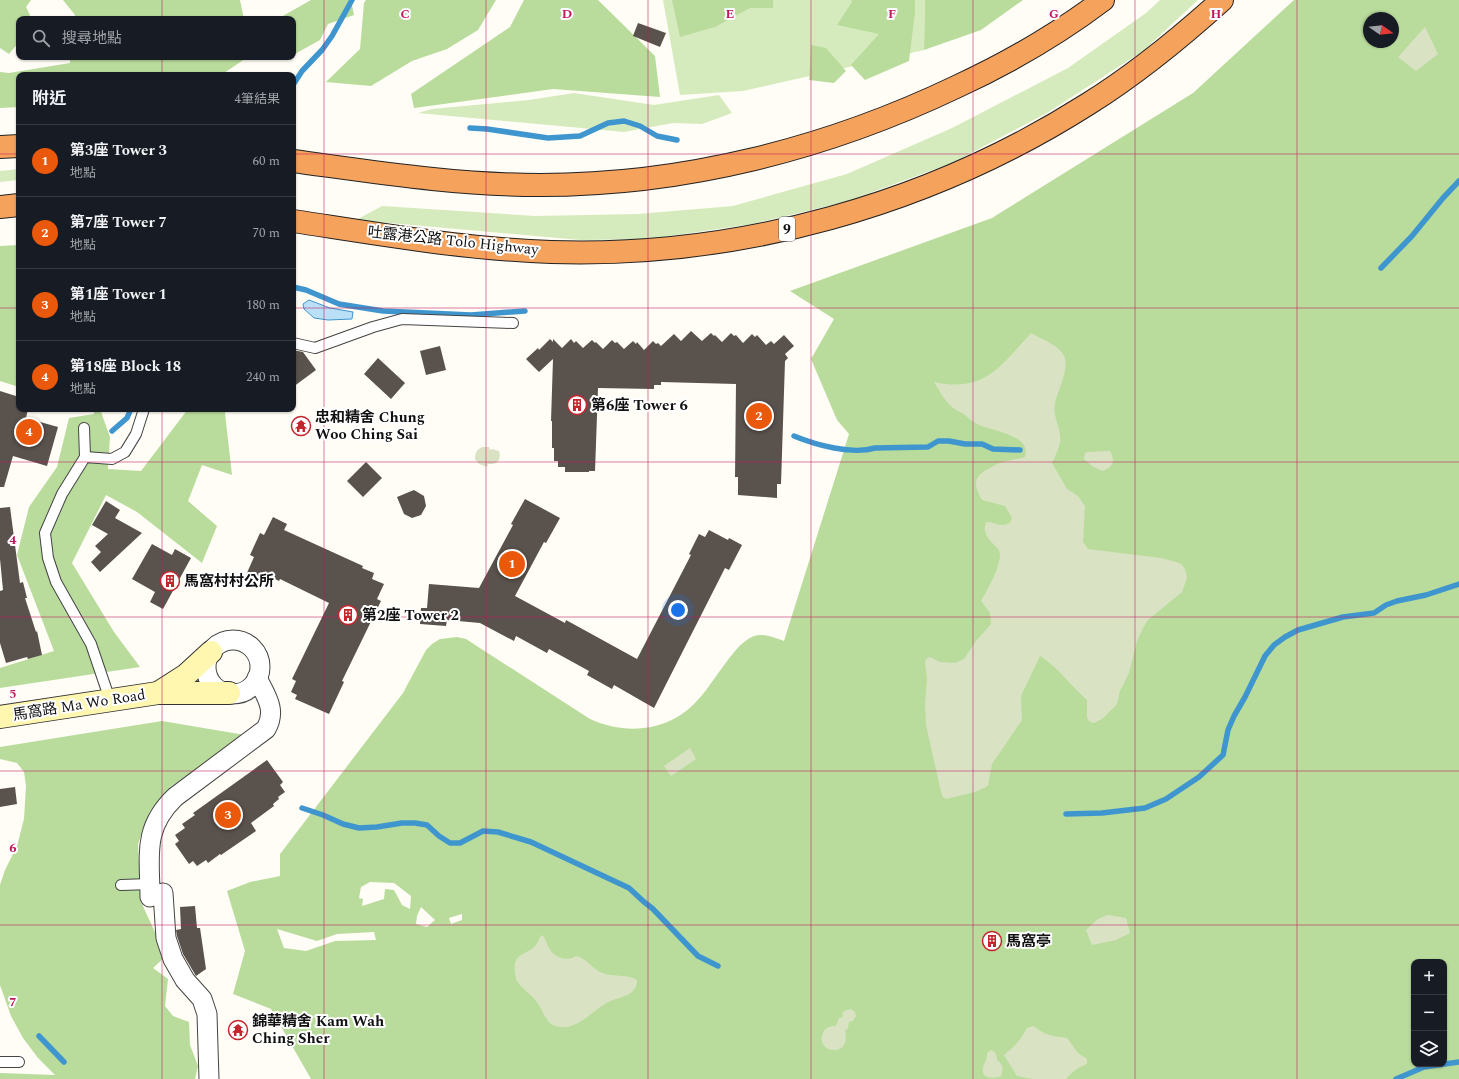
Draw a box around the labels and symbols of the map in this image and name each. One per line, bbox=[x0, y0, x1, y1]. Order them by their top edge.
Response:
text: C bbox=[400, 4, 410, 24]
text: D bbox=[562, 4, 572, 24]
text: E bbox=[726, 4, 735, 24]
text: F bbox=[888, 4, 896, 24]
text: G bbox=[1049, 4, 1059, 24]
text: H bbox=[1211, 4, 1222, 24]
north arrow bbox=[1363, 12, 1399, 48]
road number: 9 bbox=[779, 217, 795, 241]
street label: 吐露港公路 Tolo Highway bbox=[366, 221, 540, 261]
building icon: 第6座 Tower 6 bbox=[566, 394, 588, 416]
place label: 第6座 Tower 6 bbox=[591, 394, 688, 417]
pin: 2 bbox=[746, 401, 772, 431]
place label: 忠和精舍 Chung Woo Ching Sai bbox=[315, 406, 425, 446]
temple icon: 忠和精舍 Chung Woo Ching Sai bbox=[290, 415, 312, 437]
pin: 4 bbox=[16, 417, 42, 447]
text: 4 bbox=[9, 530, 17, 550]
pin: 1 bbox=[499, 549, 525, 579]
building icon: 馬窩村村公所 bbox=[159, 570, 181, 592]
place label: 馬窩村村公所 bbox=[184, 570, 274, 593]
your location bbox=[668, 600, 688, 620]
building icon: 第2座 Tower 2 bbox=[337, 604, 359, 626]
place label: 第2座 Tower 2 bbox=[362, 604, 459, 627]
street label: 馬窩路 Ma Wo Road bbox=[11, 683, 147, 727]
text: 5 bbox=[9, 684, 17, 704]
pin: 3 bbox=[215, 800, 241, 830]
text: 6 bbox=[9, 838, 17, 858]
building icon: 馬窩亭 bbox=[981, 930, 1003, 952]
place label: 馬窩亭 bbox=[1006, 930, 1051, 953]
text: 7 bbox=[9, 992, 17, 1012]
place label: 錦華精舍 Kam Wah Ching Sher bbox=[252, 1010, 384, 1050]
temple icon: 錦華精舍 Kam Wah Ching Sher bbox=[227, 1019, 249, 1041]

